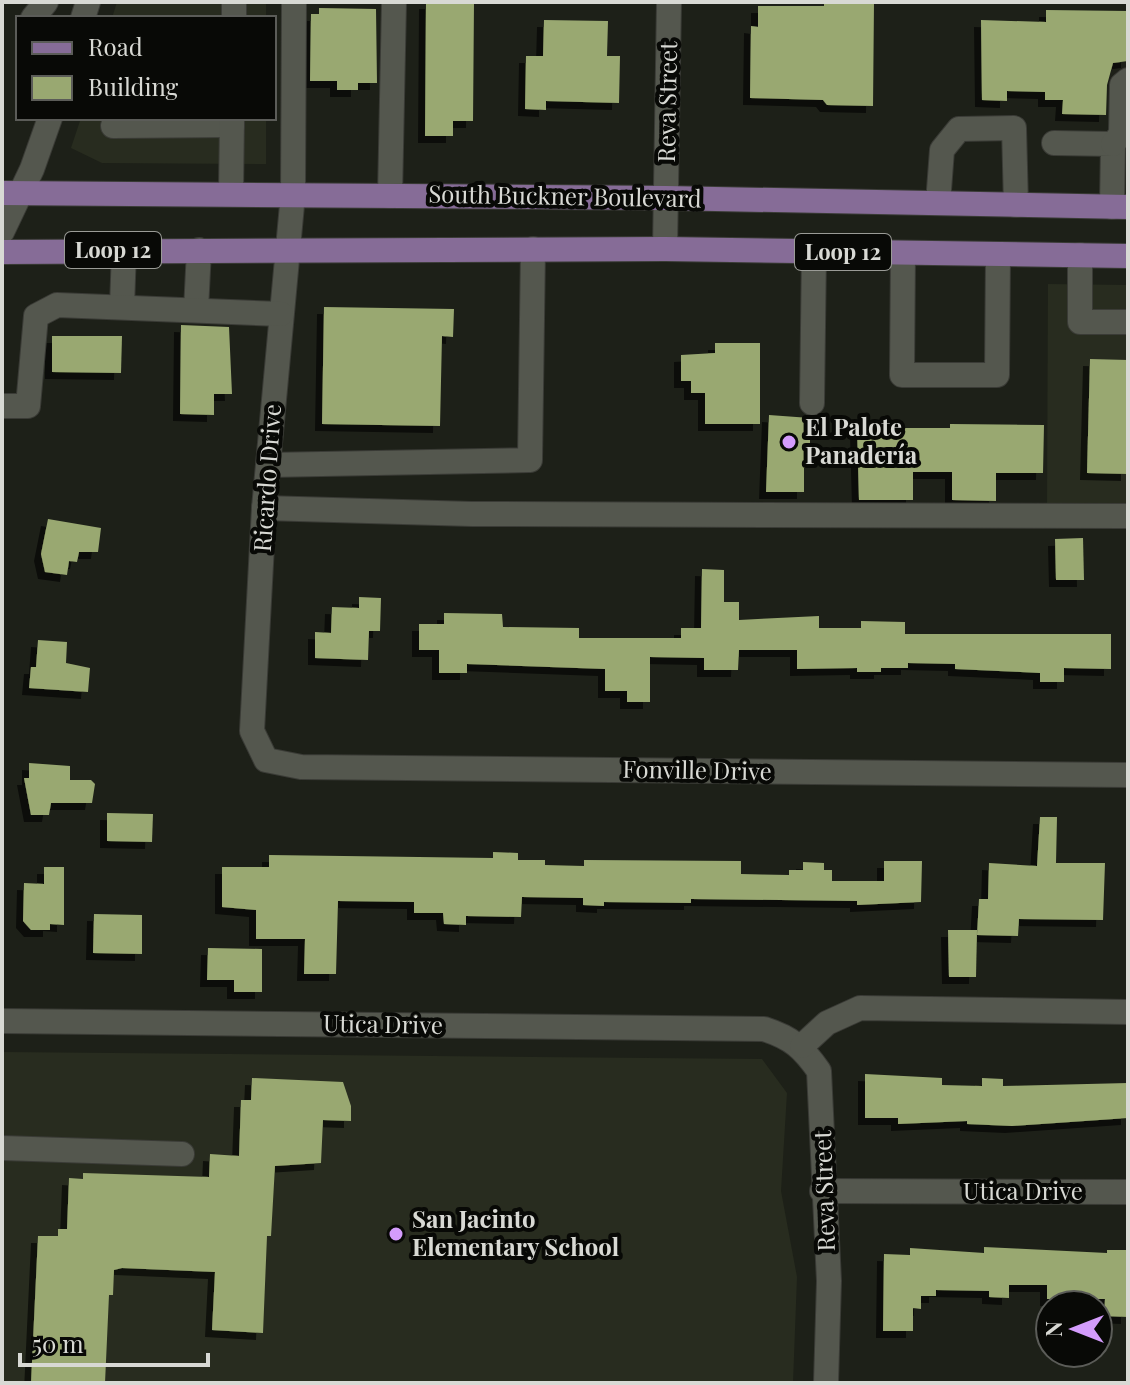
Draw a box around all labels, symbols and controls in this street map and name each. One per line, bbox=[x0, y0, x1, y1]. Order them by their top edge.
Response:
legend bbox=[16, 16, 276, 120]
text: Road bbox=[88, 30, 143, 62]
street label: Reva Street bbox=[649, 41, 683, 163]
text: Building bbox=[88, 70, 179, 102]
street label: South Buckner Boulevard bbox=[428, 177, 702, 213]
road number: Loop 12 bbox=[65, 232, 161, 268]
road number: Loop 12 bbox=[795, 234, 891, 270]
street label: Ricardo Drive bbox=[245, 403, 287, 553]
place label: El Palote Panadería bbox=[805, 410, 918, 470]
marker: El Palote Panadería bbox=[780, 433, 798, 451]
street label: Fonville Drive bbox=[622, 752, 772, 786]
street label: Utica Drive bbox=[323, 1006, 443, 1040]
street label: Reva Street bbox=[805, 1129, 841, 1252]
street label: Utica Drive bbox=[963, 1174, 1083, 1206]
place label: San Jacinto Elementary School bbox=[412, 1202, 620, 1262]
marker: San Jacinto Elementary School bbox=[387, 1225, 405, 1243]
north arrow bbox=[1034, 1289, 1114, 1369]
scale bar bbox=[20, 1317, 208, 1367]
text: N bbox=[1038, 1321, 1068, 1337]
text: 50 m bbox=[32, 1327, 84, 1359]

